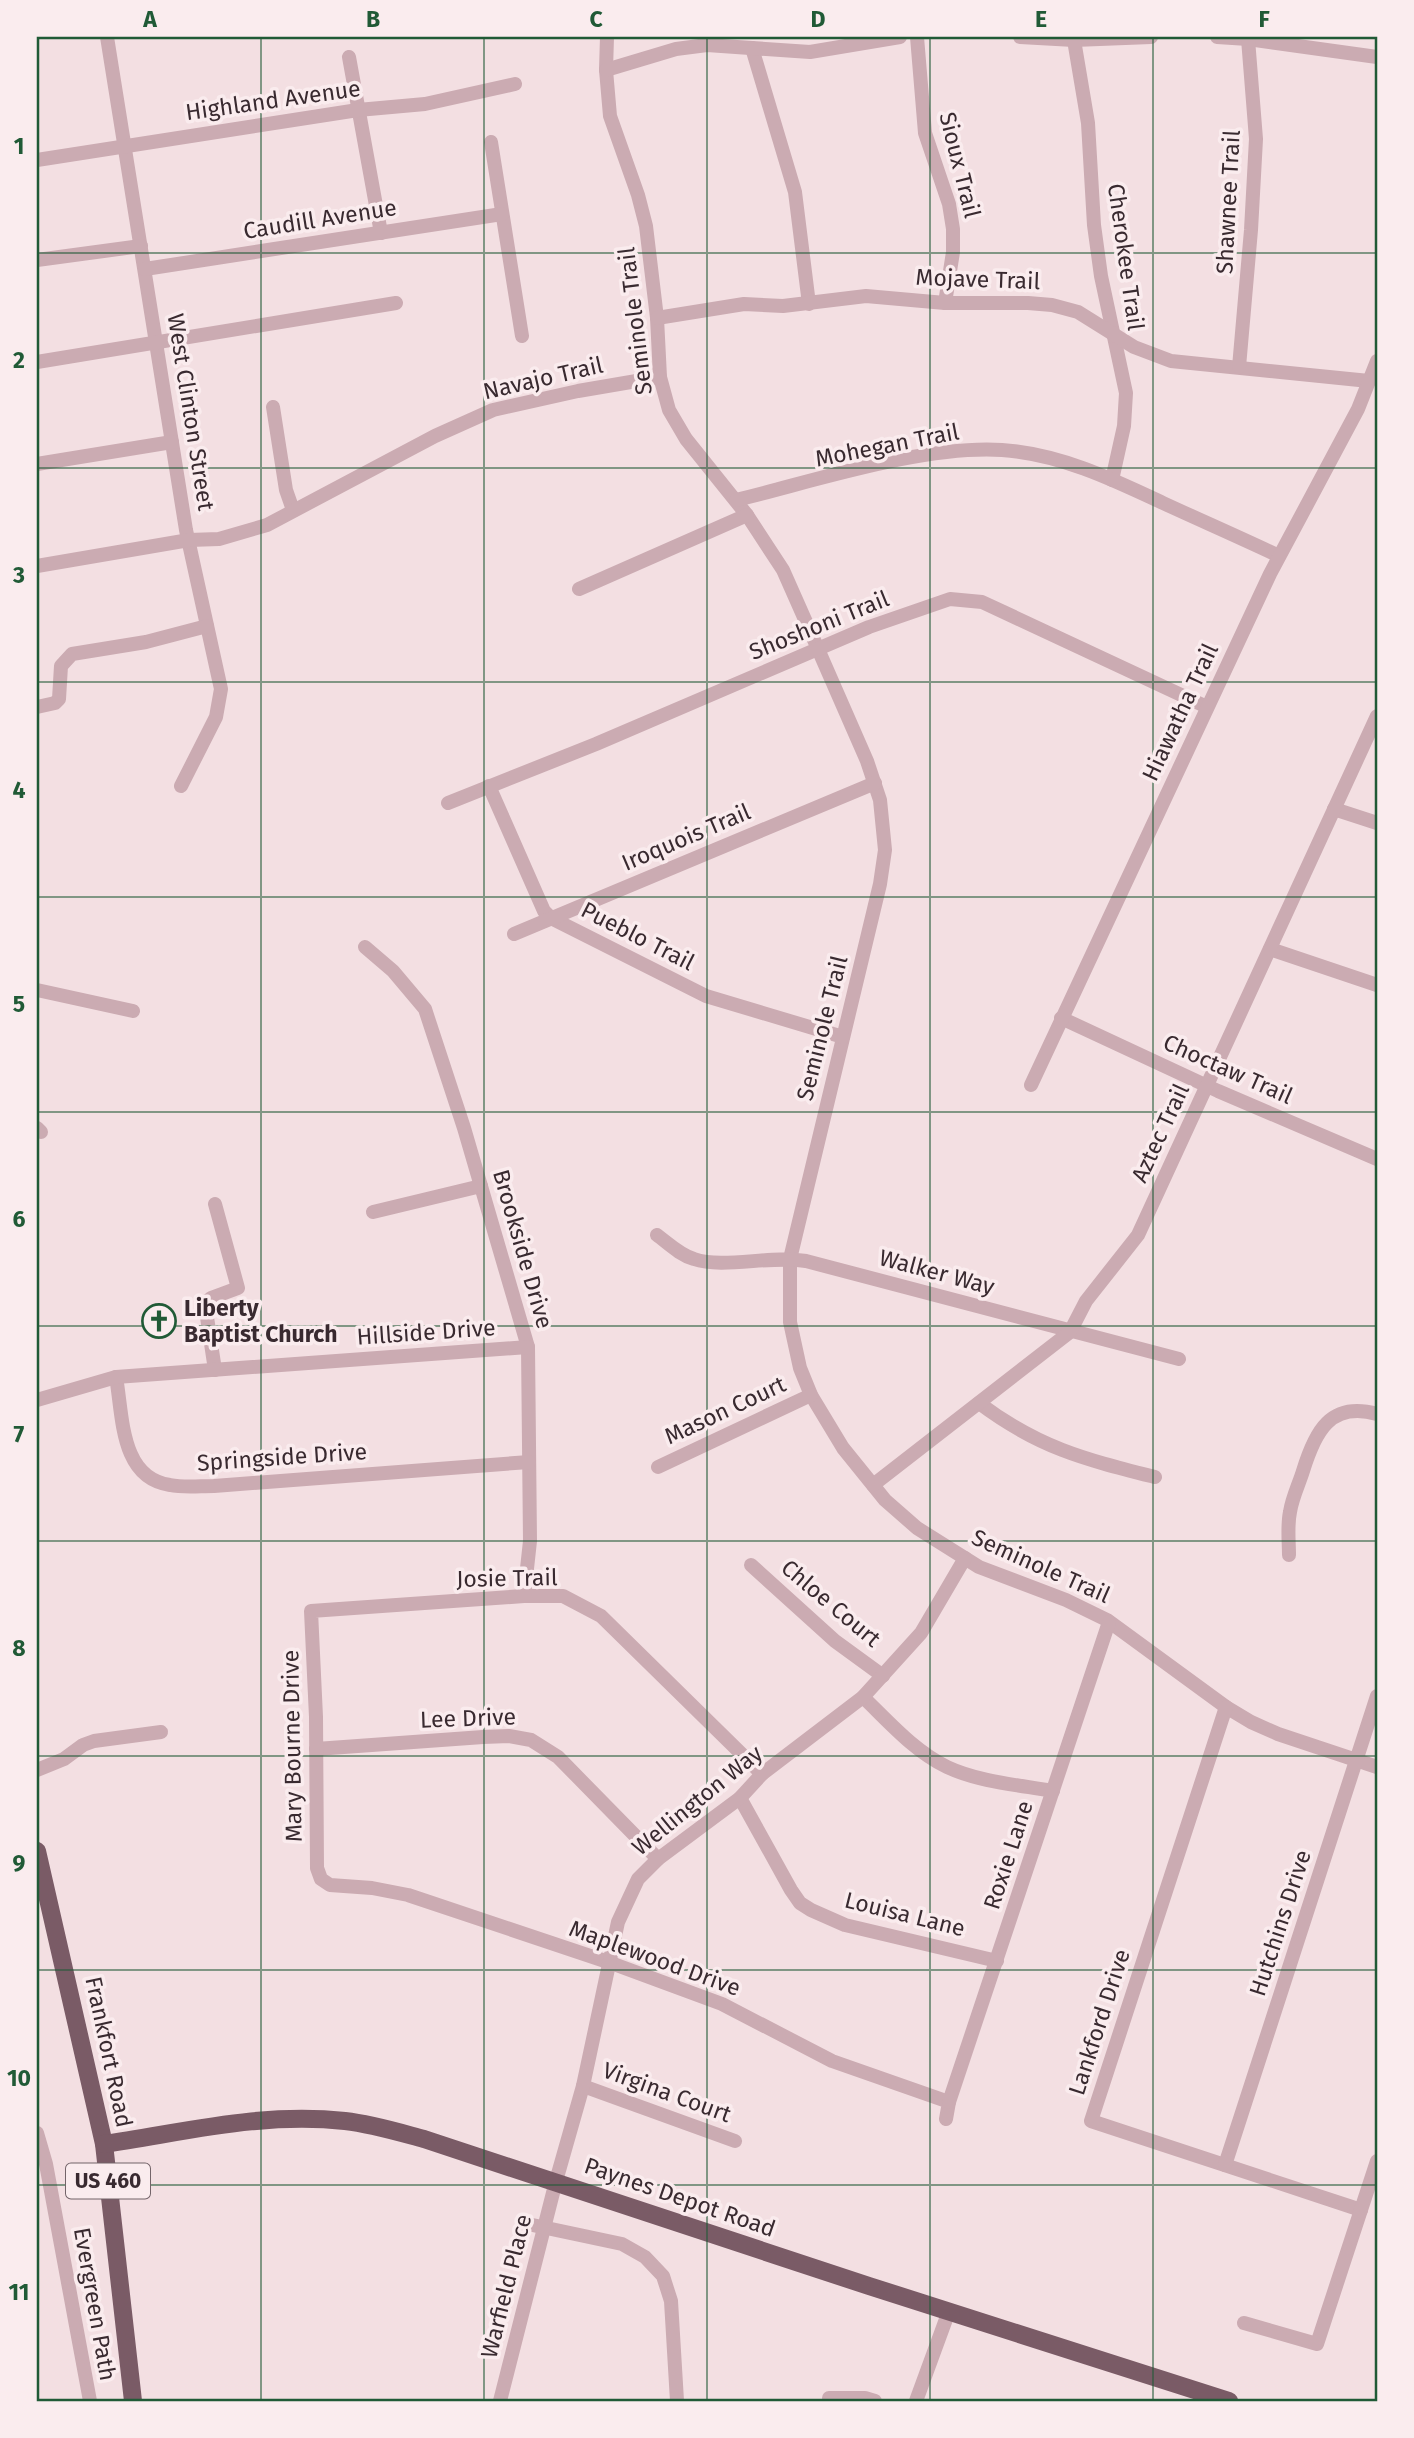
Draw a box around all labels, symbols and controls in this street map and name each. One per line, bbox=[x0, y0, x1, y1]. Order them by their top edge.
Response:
text: A bbox=[142, 5, 157, 33]
text: B bbox=[366, 5, 380, 33]
text: C bbox=[589, 5, 603, 33]
text: D bbox=[811, 5, 826, 33]
text: E bbox=[1035, 5, 1047, 33]
text: F bbox=[1258, 5, 1270, 33]
street label: Highland Avenue bbox=[184, 74, 362, 126]
street label: Sioux Trail bbox=[933, 109, 987, 221]
street label: Shawnee Trail bbox=[1210, 129, 1246, 275]
text: 1 bbox=[14, 132, 24, 160]
street label: Cherokee Trail bbox=[1102, 182, 1150, 332]
street label: Caudill Avenue bbox=[241, 193, 399, 245]
street label: Seminole Trail bbox=[612, 245, 658, 396]
street label: Mojave Trail bbox=[915, 263, 1041, 295]
street label: West Clinton Street bbox=[162, 311, 221, 513]
text: 2 bbox=[13, 346, 25, 374]
street label: Navajo Trail bbox=[480, 351, 606, 405]
street label: Mohegan Trail bbox=[813, 417, 962, 473]
text: 3 bbox=[12, 561, 25, 589]
street label: Shoshoni Trail bbox=[745, 584, 893, 666]
street label: Hiawatha Trail bbox=[1136, 638, 1224, 785]
text: 4 bbox=[13, 776, 26, 804]
street label: Iroquois Trail bbox=[617, 797, 755, 877]
street label: Pueblo Trail bbox=[577, 895, 700, 977]
street label: Seminole Trail bbox=[790, 952, 854, 1103]
text: 5 bbox=[13, 990, 25, 1018]
street label: Choctaw Trail bbox=[1159, 1028, 1297, 1110]
street label: Aztec Trail bbox=[1125, 1079, 1195, 1187]
street label: Brookside Drive bbox=[487, 1166, 559, 1332]
text: 6 bbox=[13, 1205, 26, 1233]
street label: Walker Way bbox=[876, 1243, 998, 1301]
place label: Liberty Baptist Church bbox=[184, 1294, 338, 1348]
church icon: Liberty Baptist Church bbox=[140, 1302, 178, 1340]
street label: Hillside Drive bbox=[356, 1313, 496, 1351]
street label: Mason Court bbox=[660, 1369, 791, 1450]
text: 7 bbox=[14, 1420, 25, 1448]
street label: Springside Drive bbox=[196, 1437, 368, 1477]
street label: Seminole Trail bbox=[967, 1523, 1115, 1609]
street label: Chloe Court bbox=[776, 1553, 887, 1653]
street label: Josie Trail bbox=[456, 1563, 558, 1593]
text: 8 bbox=[12, 1634, 26, 1662]
street label: Mary Bourne Drive bbox=[276, 1650, 308, 1842]
street label: Lee Drive bbox=[420, 1702, 516, 1734]
street label: Wellington Way bbox=[626, 1739, 768, 1861]
street label: Roxie Lane bbox=[977, 1797, 1039, 1913]
street label: Hutchins Drive bbox=[1243, 1846, 1317, 2000]
text: 9 bbox=[13, 1849, 26, 1877]
street label: Louisa Lane bbox=[842, 1886, 968, 1942]
street label: Maplewood Drive bbox=[565, 1914, 745, 2002]
street label: Lankford Drive bbox=[1062, 1945, 1136, 2099]
street label: Frankfort Road bbox=[79, 1974, 139, 2130]
street label: Virgina Court bbox=[599, 2056, 736, 2128]
text: 10 bbox=[7, 2064, 31, 2092]
street label: Paynes Depot Road bbox=[581, 2151, 779, 2243]
road number: US 460 bbox=[66, 2164, 150, 2198]
street label: Warfield Place bbox=[475, 2211, 537, 2361]
street label: Evergreen Path bbox=[68, 2225, 122, 2383]
text: 11 bbox=[9, 2278, 29, 2306]

